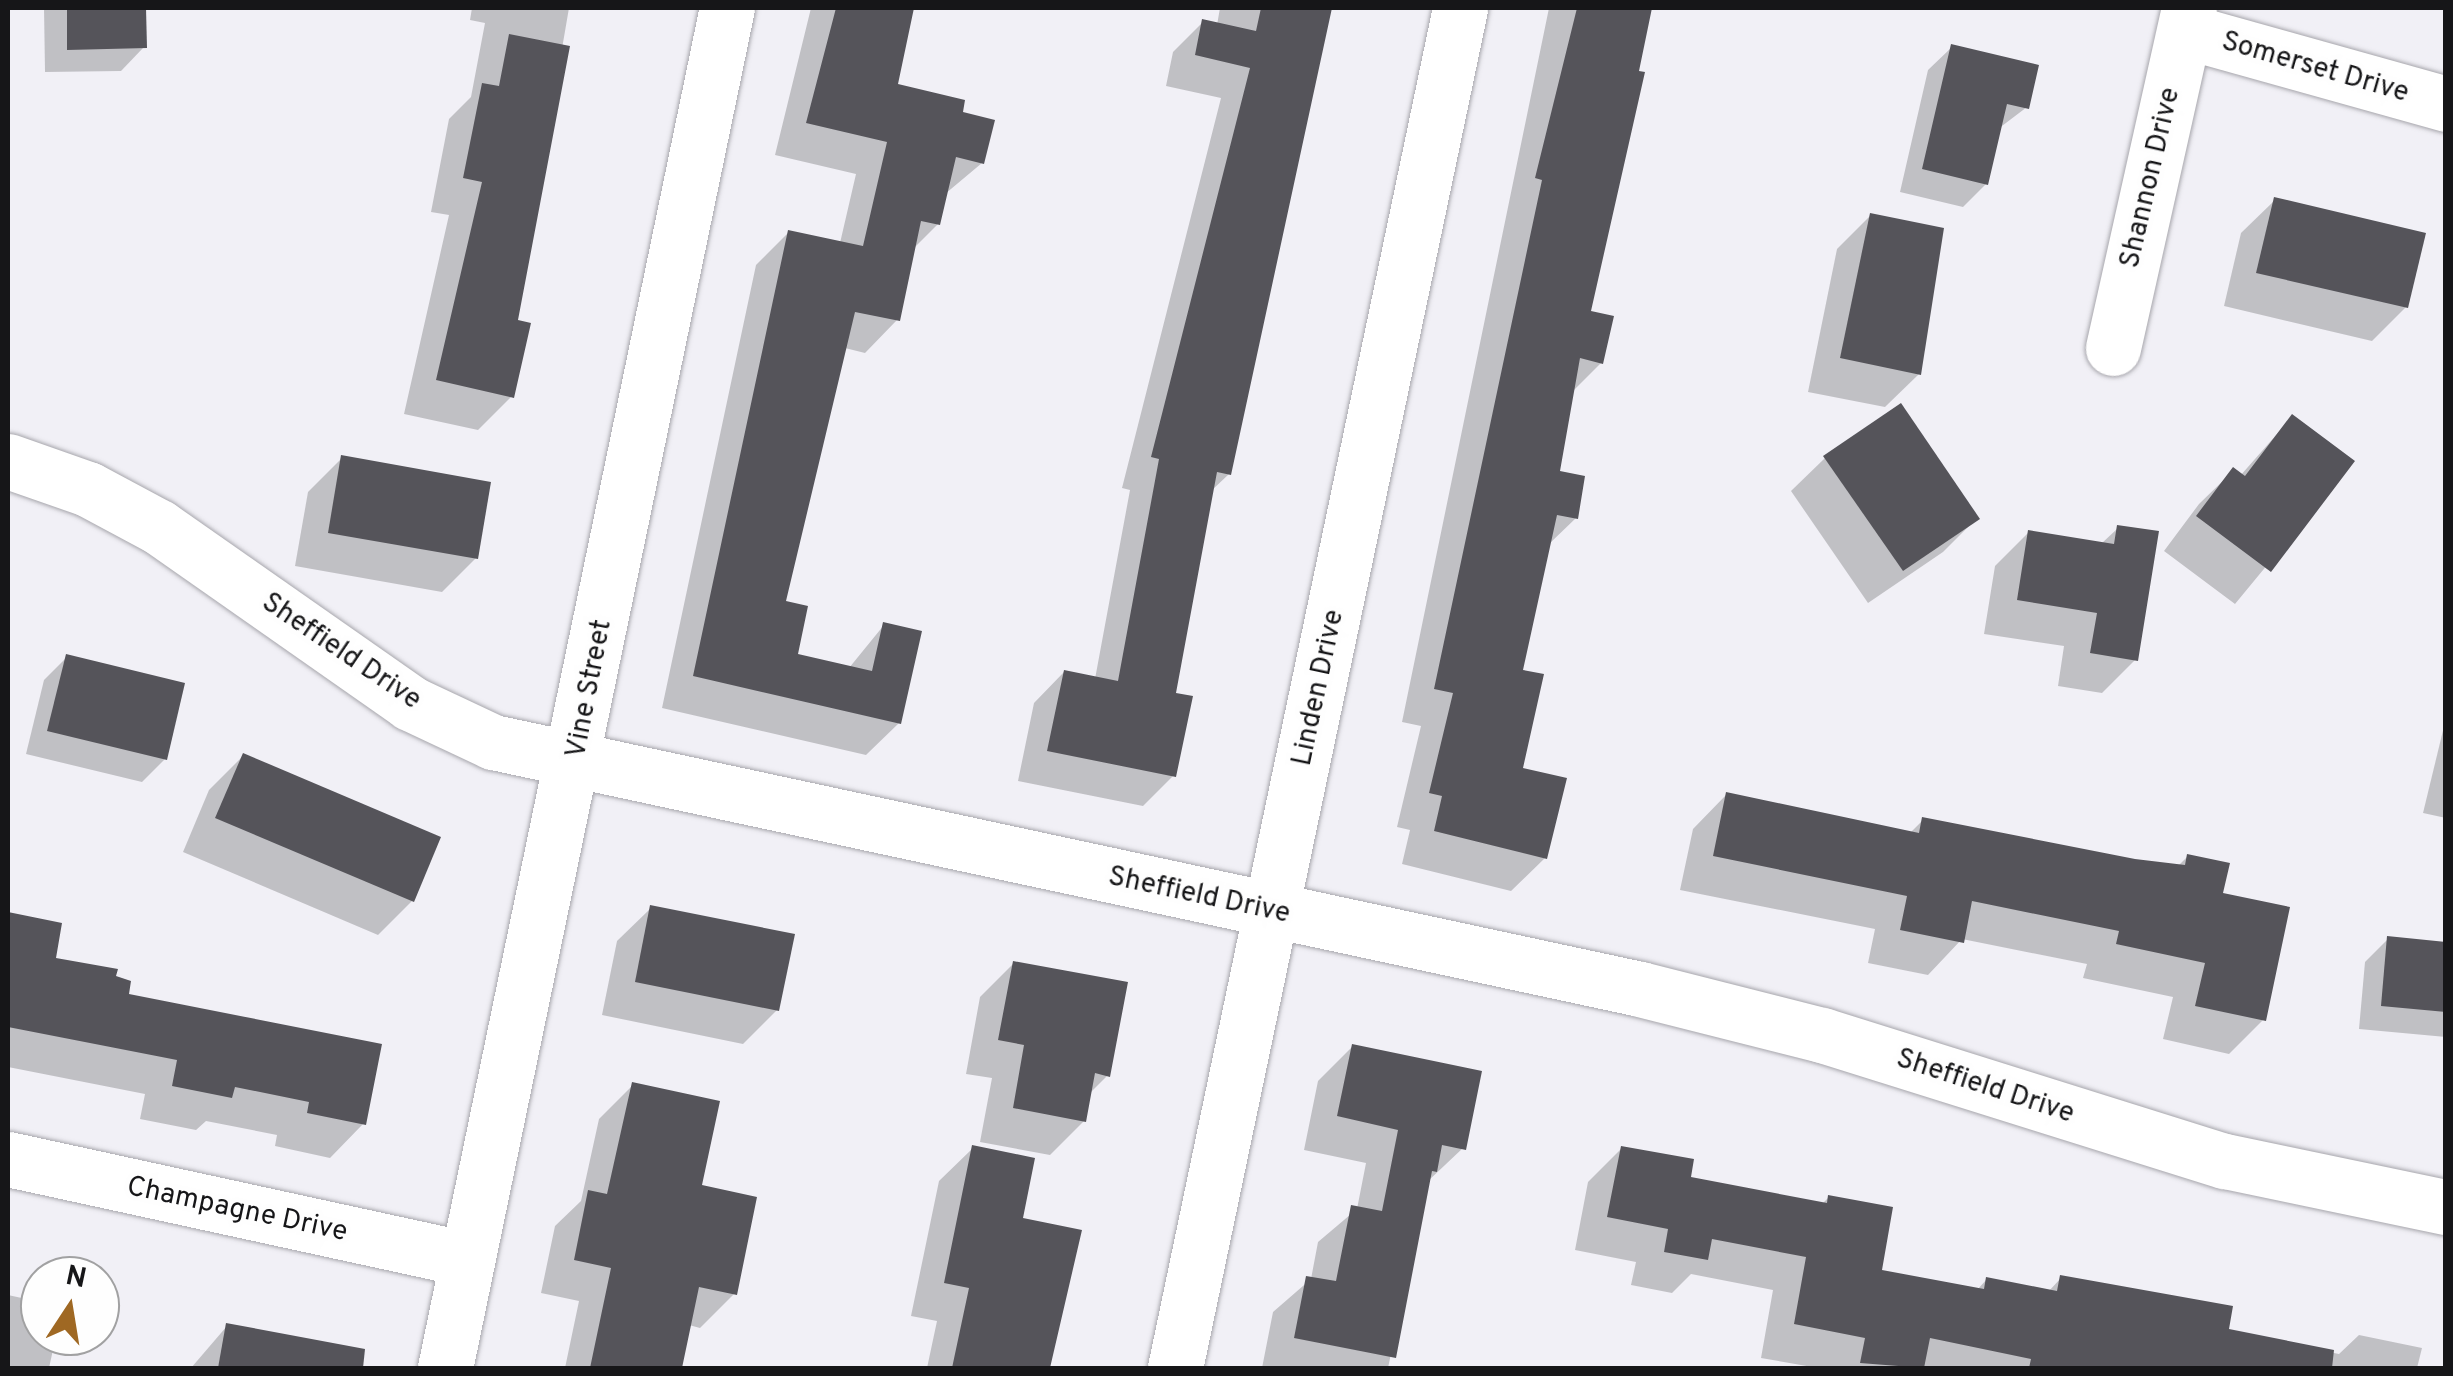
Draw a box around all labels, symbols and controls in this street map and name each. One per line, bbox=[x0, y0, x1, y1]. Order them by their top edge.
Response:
street label: Somerset Drive bbox=[2218, 25, 2412, 111]
street label: Shannon Drive bbox=[2114, 84, 2188, 272]
street label: Sheffield Drive bbox=[255, 586, 427, 718]
street label: Linden Drive bbox=[1286, 607, 1352, 769]
street label: Vine Street bbox=[560, 617, 620, 761]
street label: Sheffield Drive bbox=[1105, 860, 1293, 932]
street label: Sheffield Drive bbox=[1892, 1042, 2078, 1132]
street label: Champagne Drive bbox=[124, 1170, 350, 1250]
north arrow bbox=[20, 1256, 120, 1356]
text: N bbox=[62, 1259, 89, 1298]

